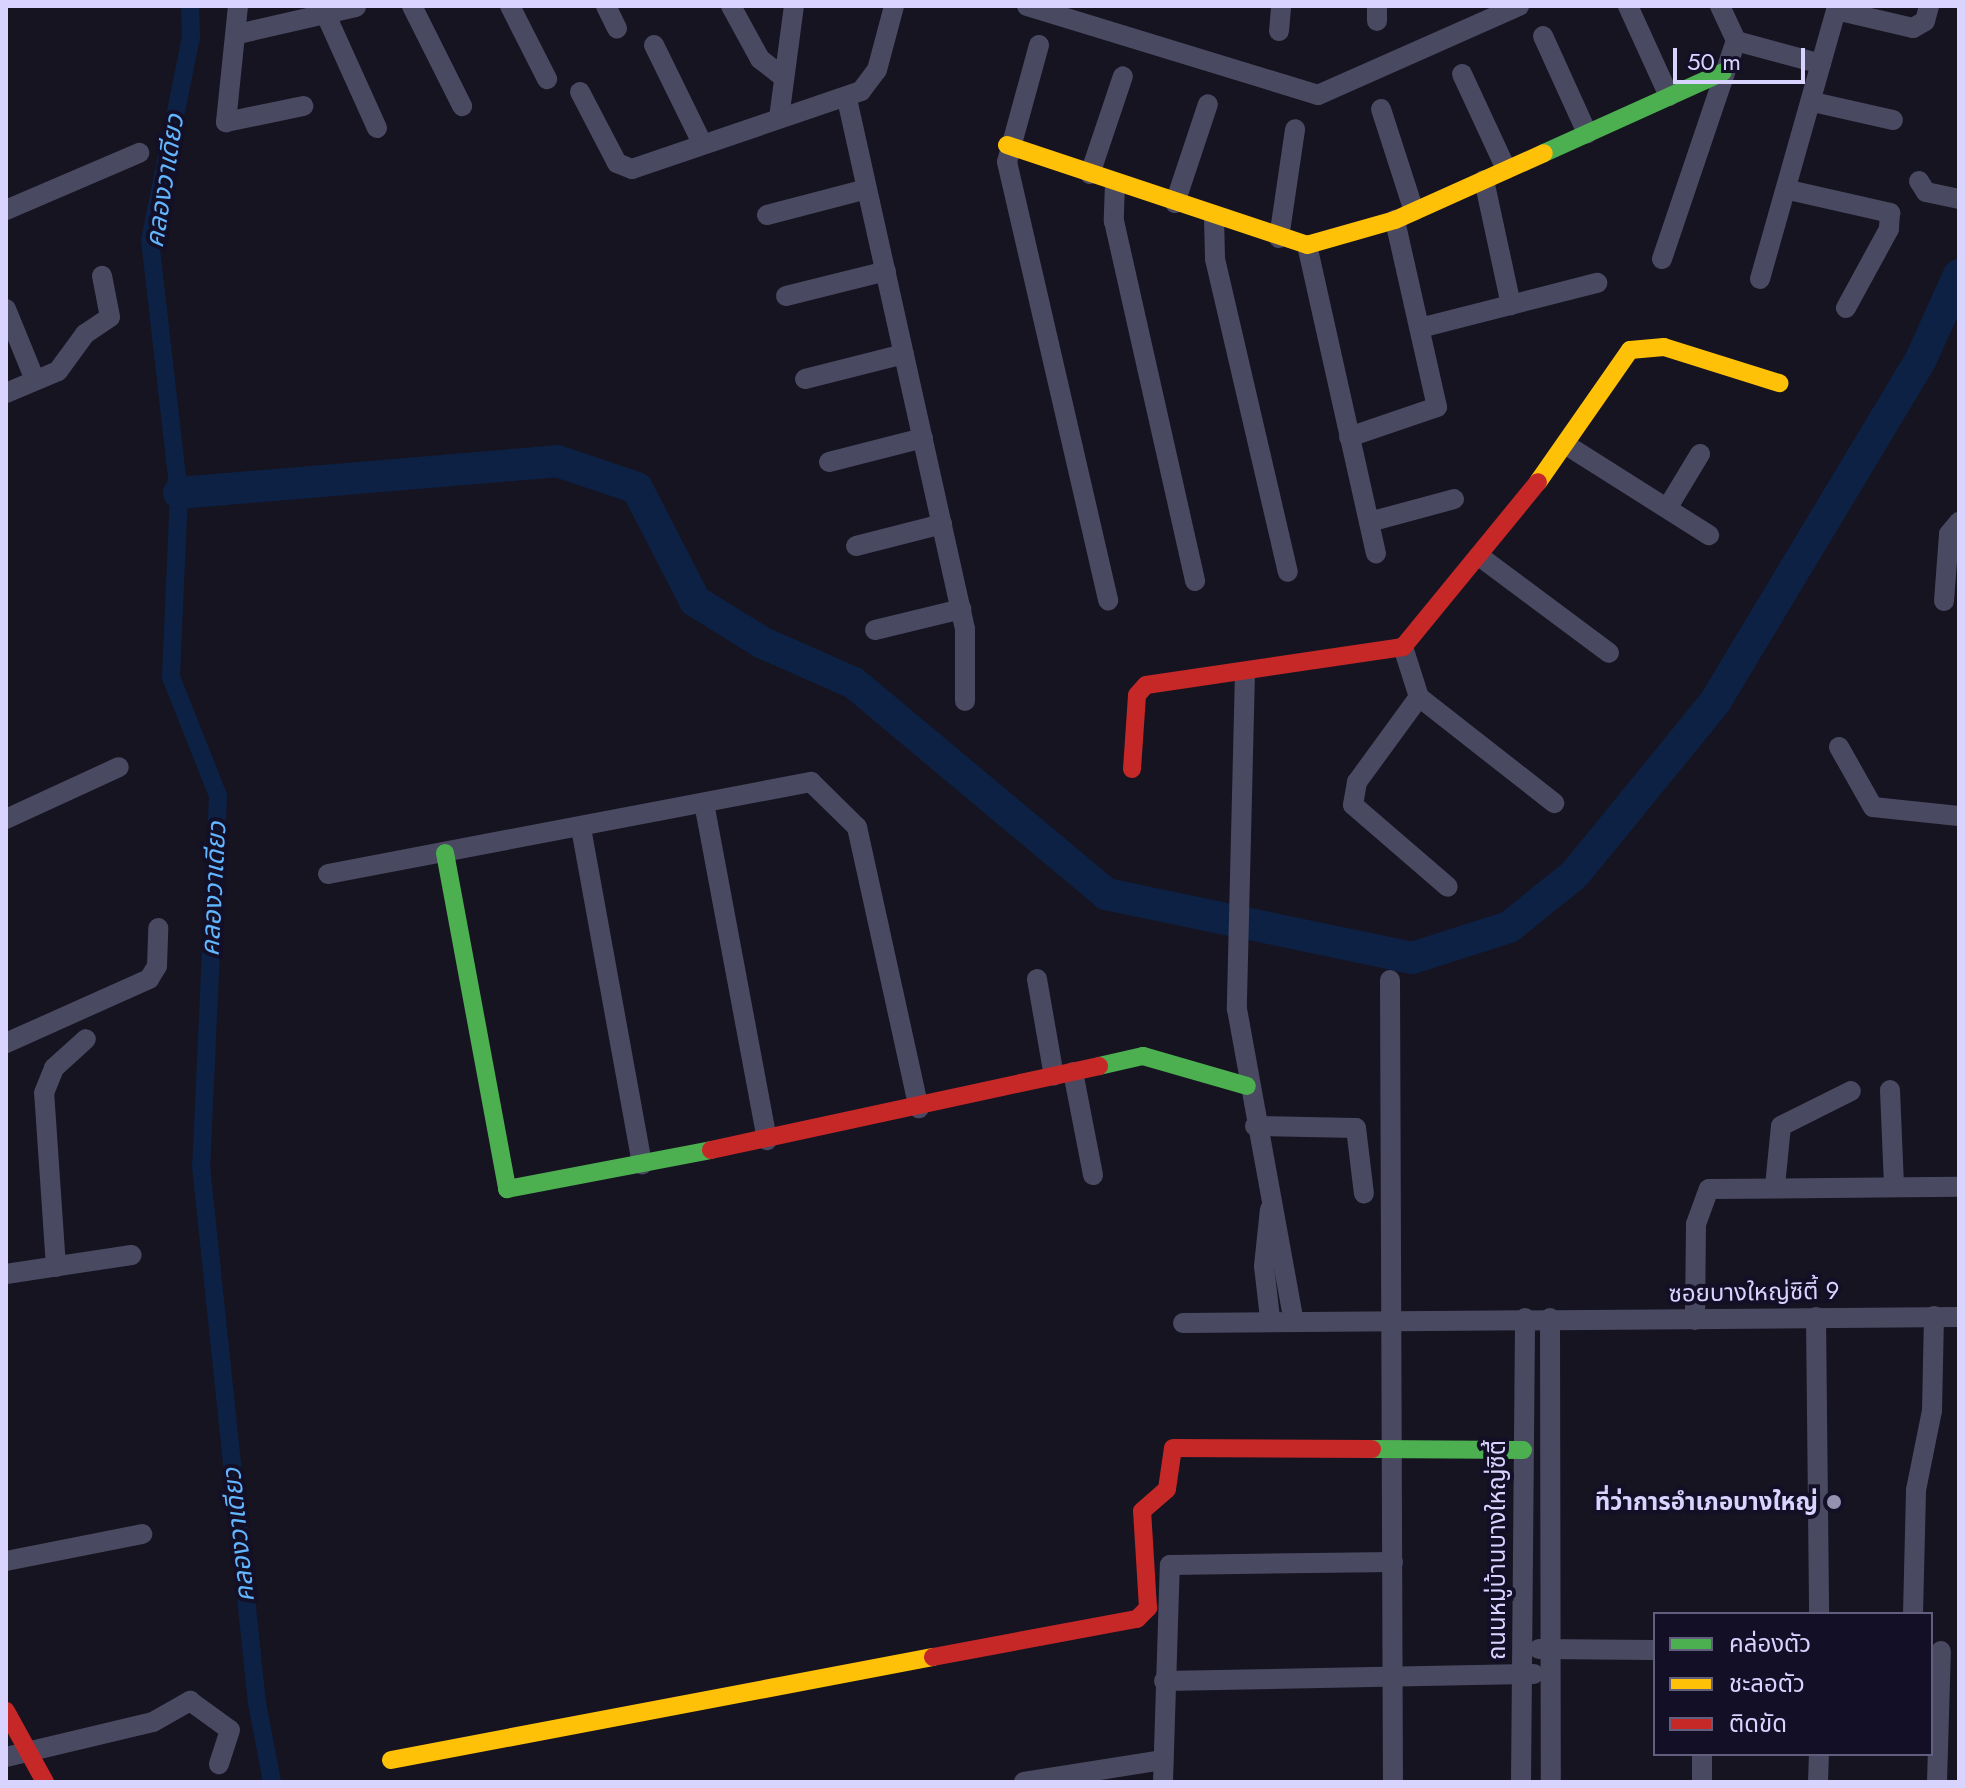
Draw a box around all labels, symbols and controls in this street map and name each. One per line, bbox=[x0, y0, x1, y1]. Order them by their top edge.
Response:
scale bar bbox=[1677, 32, 1809, 82]
text: 50 m bbox=[1687, 44, 1741, 79]
water label: คลองวาเดียว bbox=[139, 112, 191, 250]
water label: คลองวาเดียว bbox=[195, 821, 233, 957]
street label: ซอยบางใหญ่ซิตี้ 9 bbox=[1668, 1276, 1840, 1308]
street label: ถนนหมู่บ้านบางใหญ่ซิตี้ bbox=[1483, 1440, 1511, 1660]
water label: คลองวาเดียว bbox=[216, 1466, 262, 1604]
place label: ที่ว่าการอำเภอบางใหญ่ bbox=[1595, 1488, 1818, 1516]
marker: ที่ว่าการอำเภอบางใหญ่ bbox=[1825, 1493, 1843, 1511]
legend bbox=[1653, 1612, 1933, 1756]
text: คล่องตัว bbox=[1729, 1626, 1811, 1661]
text: ชะลอตัว bbox=[1729, 1666, 1805, 1701]
text: ติดขัด bbox=[1729, 1706, 1787, 1741]

